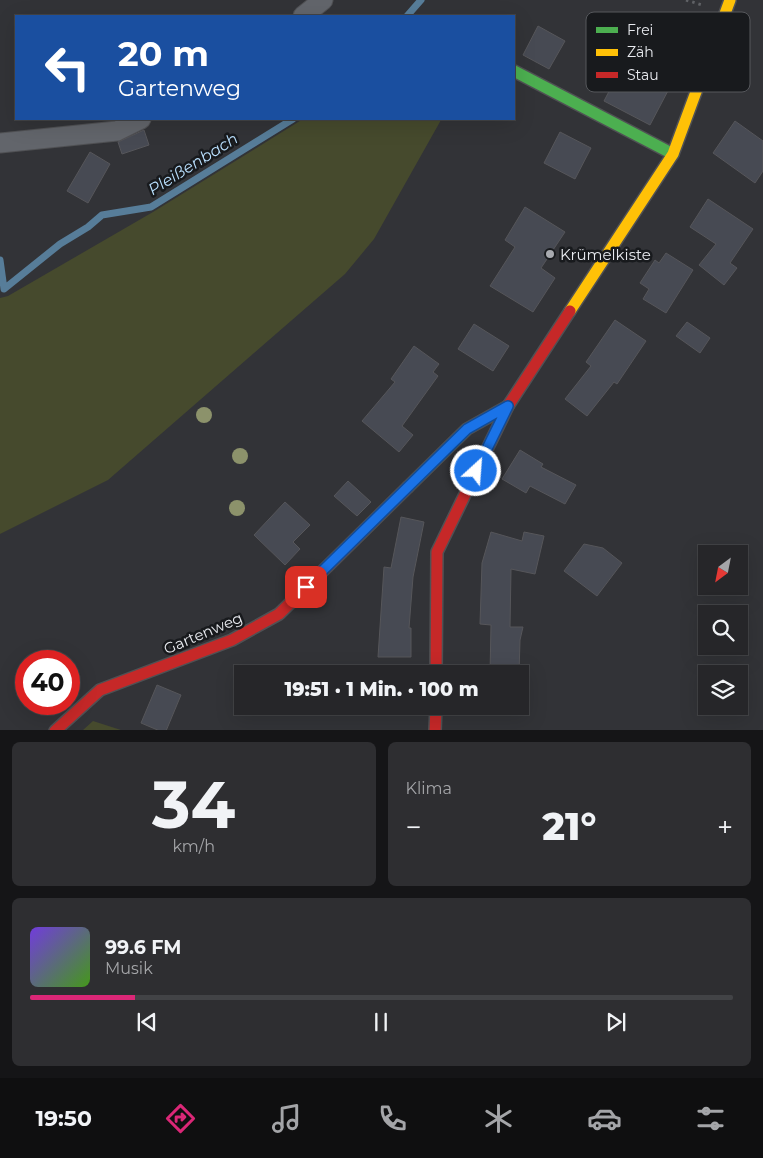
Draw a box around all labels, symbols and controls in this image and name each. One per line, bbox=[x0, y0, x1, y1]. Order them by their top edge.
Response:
legend bbox=[586, 12, 750, 92]
text: Frei bbox=[627, 21, 653, 39]
text: 20 m bbox=[118, 32, 209, 75]
icon: left bbox=[35, 35, 100, 100]
text: Zäh bbox=[627, 43, 654, 61]
text: Stau bbox=[627, 66, 659, 84]
text: Gartenweg bbox=[118, 75, 241, 102]
water label: Pleißenbach bbox=[145, 129, 241, 199]
place label: Krümelkiste bbox=[560, 245, 651, 264]
marker: Krümelkiste bbox=[544, 248, 556, 260]
position arrow bbox=[449, 444, 501, 496]
north arrow bbox=[698, 545, 748, 595]
map controls bbox=[698, 545, 748, 715]
pin bbox=[285, 566, 327, 608]
icon: arrive bbox=[292, 573, 320, 601]
button: search bbox=[698, 605, 748, 655]
street label: Gartenweg bbox=[161, 608, 245, 658]
speed limit sign: 40 bbox=[15, 650, 80, 715]
button: layers bbox=[698, 665, 748, 715]
text: 19:51 · 1 Min. · 100 m bbox=[284, 678, 479, 701]
text: 34 bbox=[152, 765, 235, 844]
text: Klima bbox=[406, 779, 452, 798]
text: 21° bbox=[542, 803, 596, 850]
text: − bbox=[406, 810, 422, 844]
text: + bbox=[717, 810, 733, 844]
text: km/h bbox=[172, 837, 215, 856]
text: 99.6 FM bbox=[105, 936, 181, 959]
text: Musik bbox=[105, 959, 153, 978]
icon: previous bbox=[133, 1008, 161, 1036]
icon: pause bbox=[367, 1008, 395, 1036]
icon: next bbox=[602, 1008, 630, 1036]
icon: directions bbox=[163, 1101, 198, 1136]
icon: music bbox=[269, 1101, 304, 1136]
icon: phone bbox=[375, 1101, 410, 1136]
icon: climate bbox=[481, 1101, 516, 1136]
icon: car bbox=[587, 1101, 622, 1136]
icon: filters bbox=[693, 1101, 728, 1136]
text: 19:50 bbox=[35, 1105, 92, 1132]

